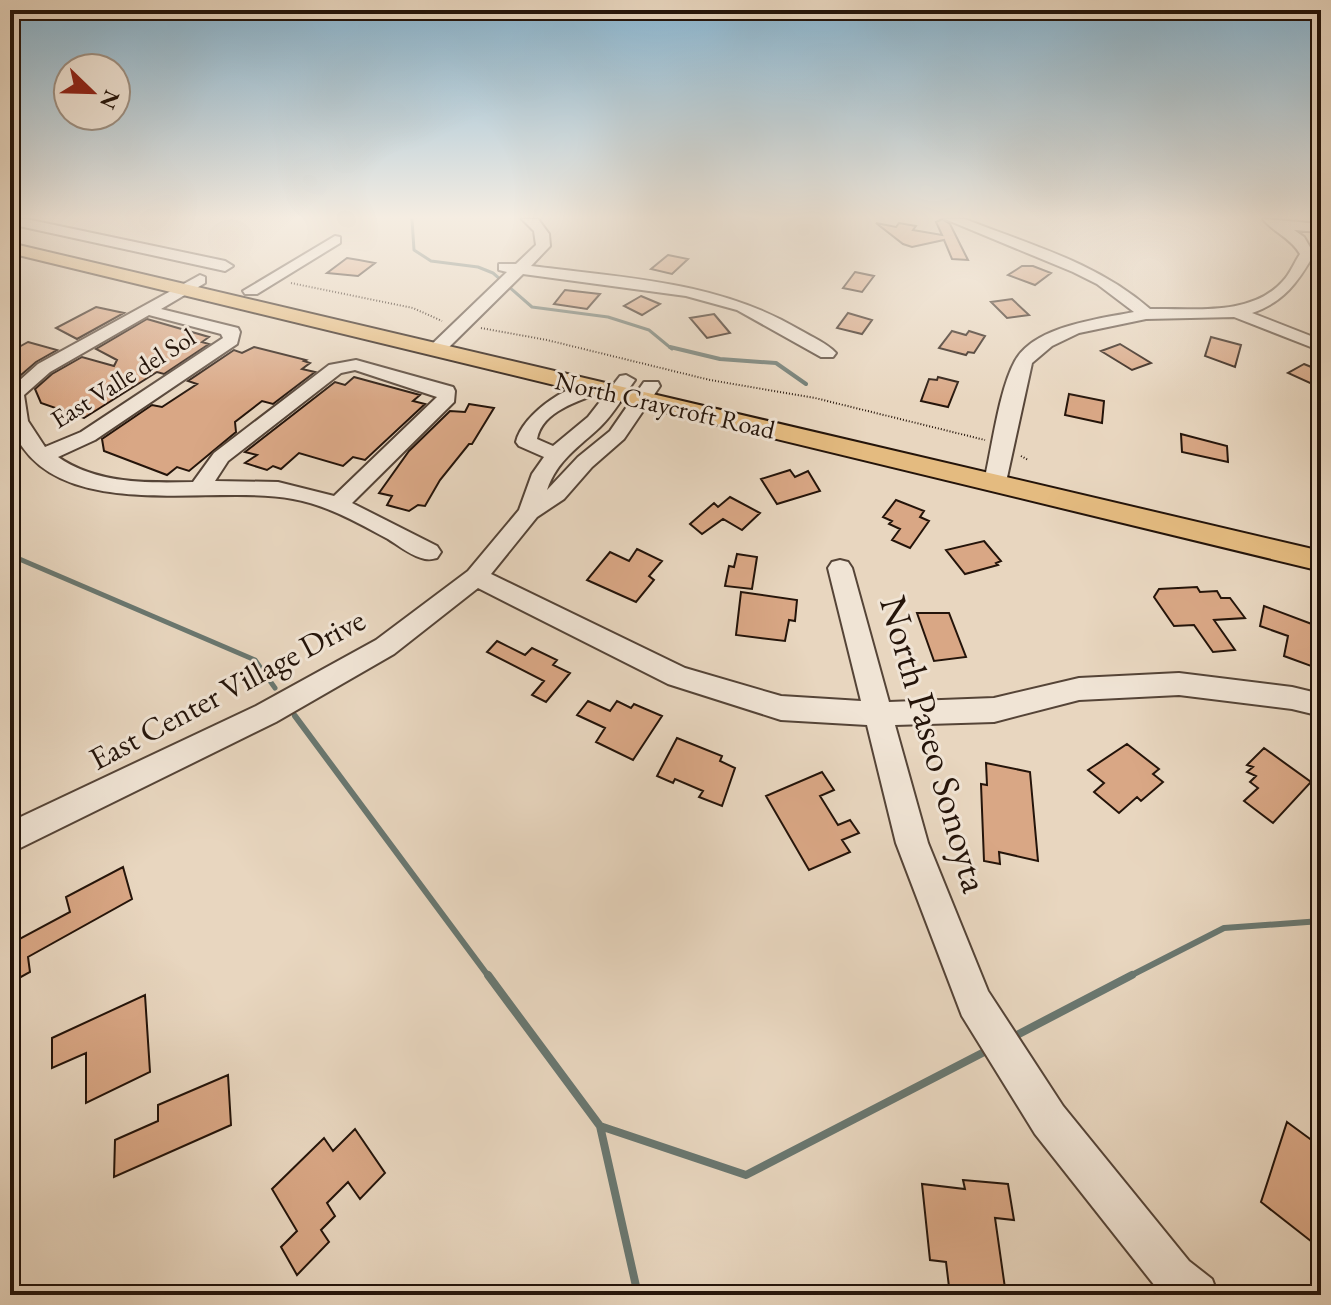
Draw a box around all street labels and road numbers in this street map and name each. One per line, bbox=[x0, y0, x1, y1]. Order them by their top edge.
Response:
street label: East Valle del Sol bbox=[44, 320, 202, 436]
street label: North Craycroft Road bbox=[552, 363, 779, 447]
street label: North Paseo Sonoyta bbox=[869, 590, 1001, 899]
street label: East Center Village Drive bbox=[82, 599, 372, 779]

